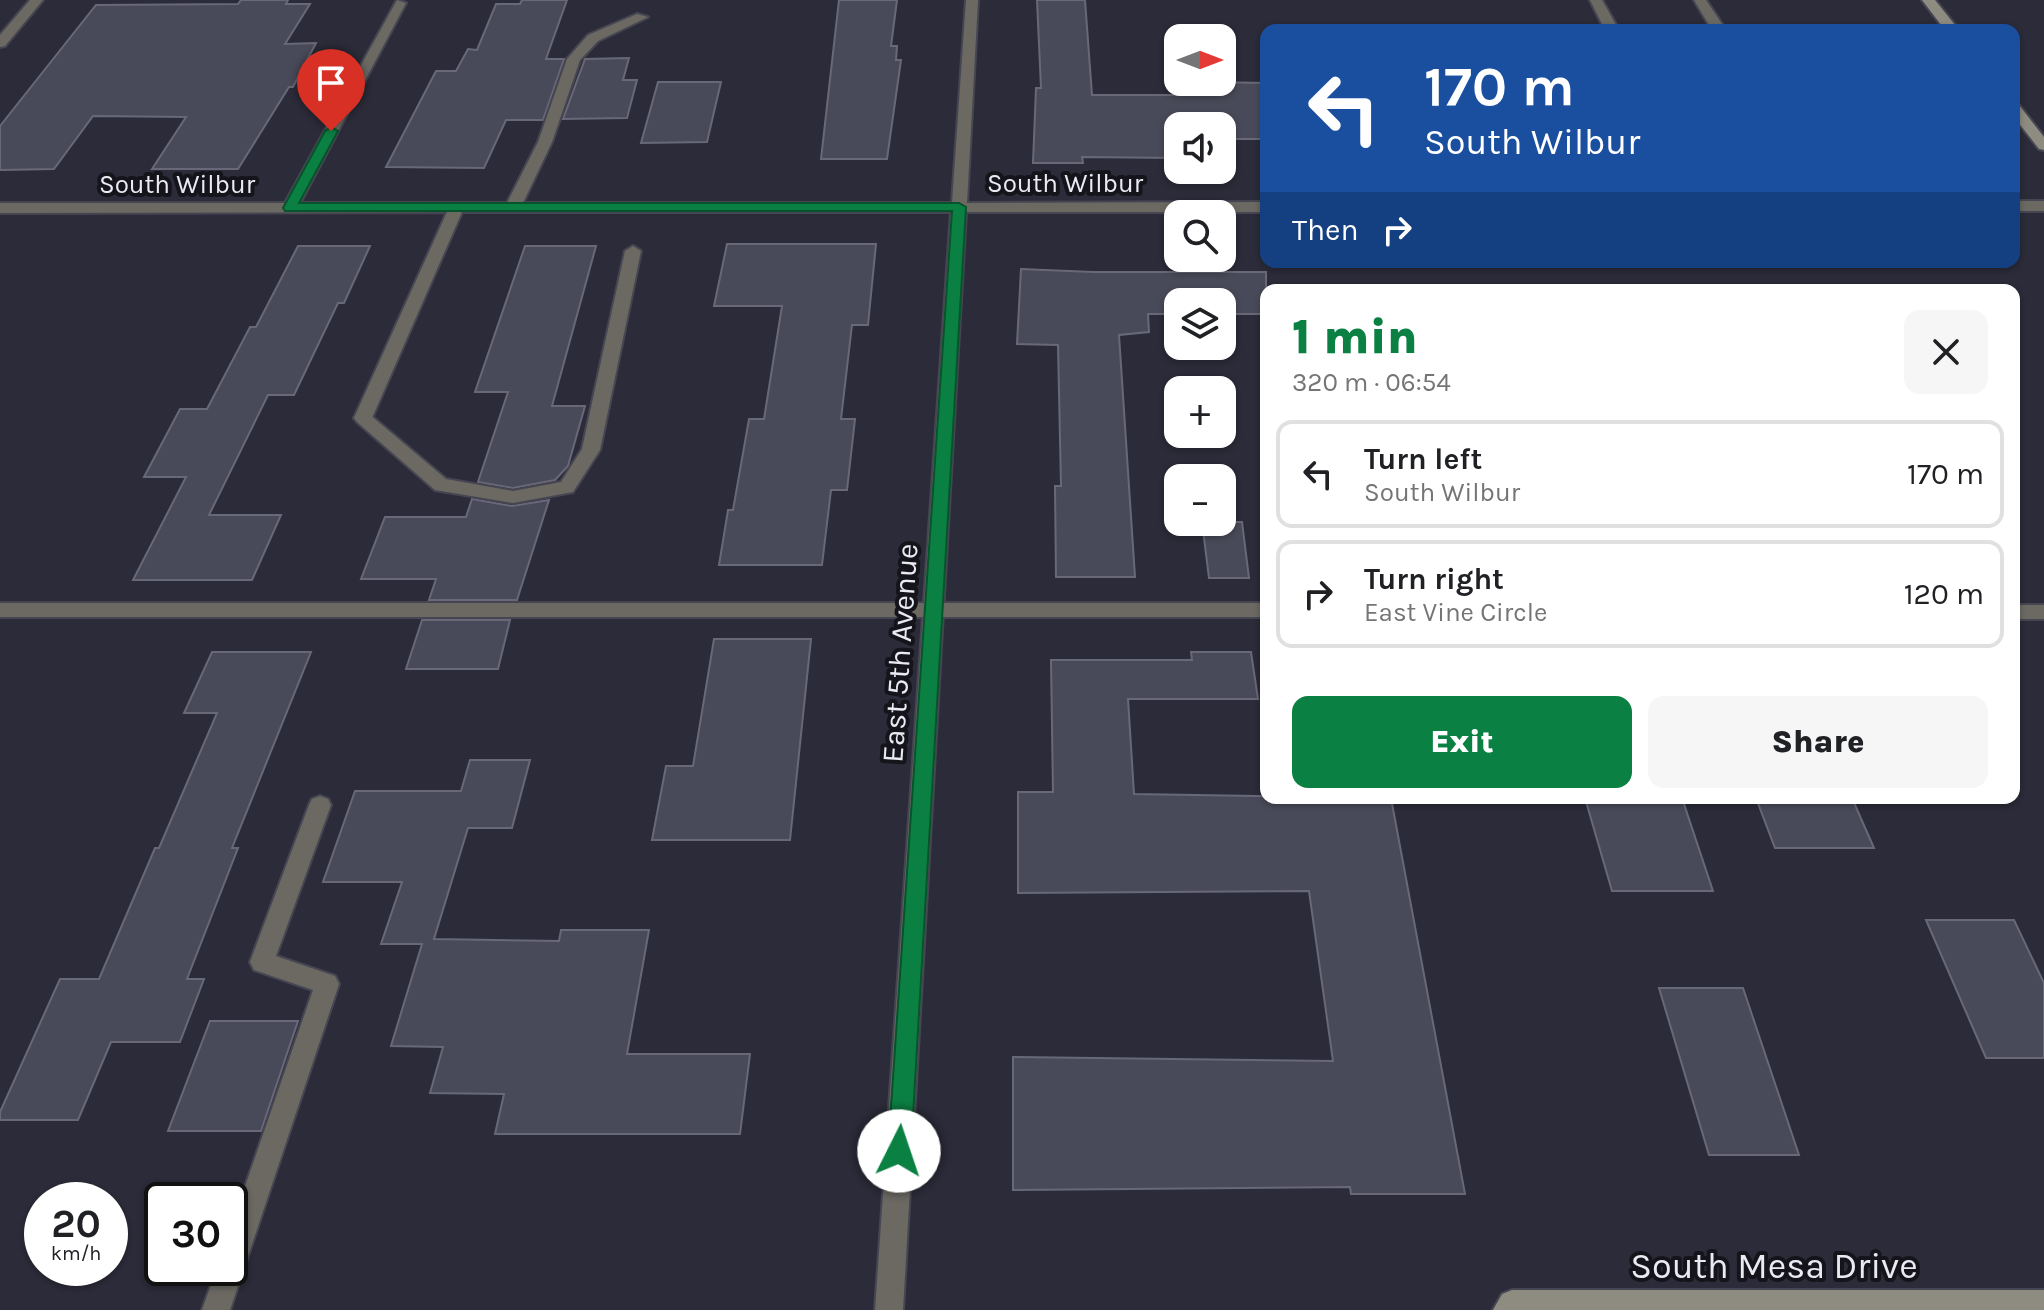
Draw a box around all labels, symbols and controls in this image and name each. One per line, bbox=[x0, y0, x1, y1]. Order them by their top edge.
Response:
north arrow bbox=[1164, 24, 1236, 96]
map controls bbox=[1164, 24, 1236, 536]
pin bbox=[297, 49, 365, 131]
text: 170 m bbox=[1424, 54, 1575, 119]
icon: left bbox=[1292, 56, 1396, 160]
icon: arrive bbox=[309, 61, 353, 105]
button: sound bbox=[1164, 112, 1236, 184]
text: South Wilbur bbox=[1424, 121, 1640, 163]
street label: South Wilbur bbox=[987, 168, 1144, 199]
street label: South Wilbur bbox=[99, 169, 256, 200]
button: search bbox=[1164, 200, 1236, 272]
icon: right bbox=[1375, 208, 1419, 252]
text: Then bbox=[1292, 212, 1359, 248]
button: layers bbox=[1164, 288, 1236, 360]
text: 1 min bbox=[1292, 309, 1418, 365]
button: close bbox=[1904, 310, 1988, 394]
text: 320 m · 06:54 bbox=[1292, 367, 1451, 398]
button: + bbox=[1164, 376, 1236, 448]
text: Turn left bbox=[1364, 441, 1482, 477]
icon: left bbox=[1296, 452, 1340, 496]
text: 170 m bbox=[1907, 456, 1984, 492]
button: − bbox=[1164, 464, 1236, 536]
text: South Wilbur bbox=[1364, 477, 1520, 508]
street label: East 5th Avenue bbox=[874, 542, 926, 764]
text: Turn right bbox=[1364, 561, 1504, 597]
icon: right bbox=[1296, 572, 1340, 616]
text: 120 m bbox=[1904, 576, 1984, 612]
text: East Vine Circle bbox=[1364, 597, 1547, 628]
button: Exit bbox=[1292, 696, 1632, 788]
button: Share bbox=[1648, 696, 1988, 788]
position arrow bbox=[857, 1109, 941, 1193]
speed limit sign: 30 bbox=[144, 1182, 248, 1286]
text: 20 bbox=[51, 1200, 101, 1247]
text: km/h bbox=[51, 1242, 101, 1265]
street label: South Mesa Drive bbox=[1630, 1245, 1918, 1287]

